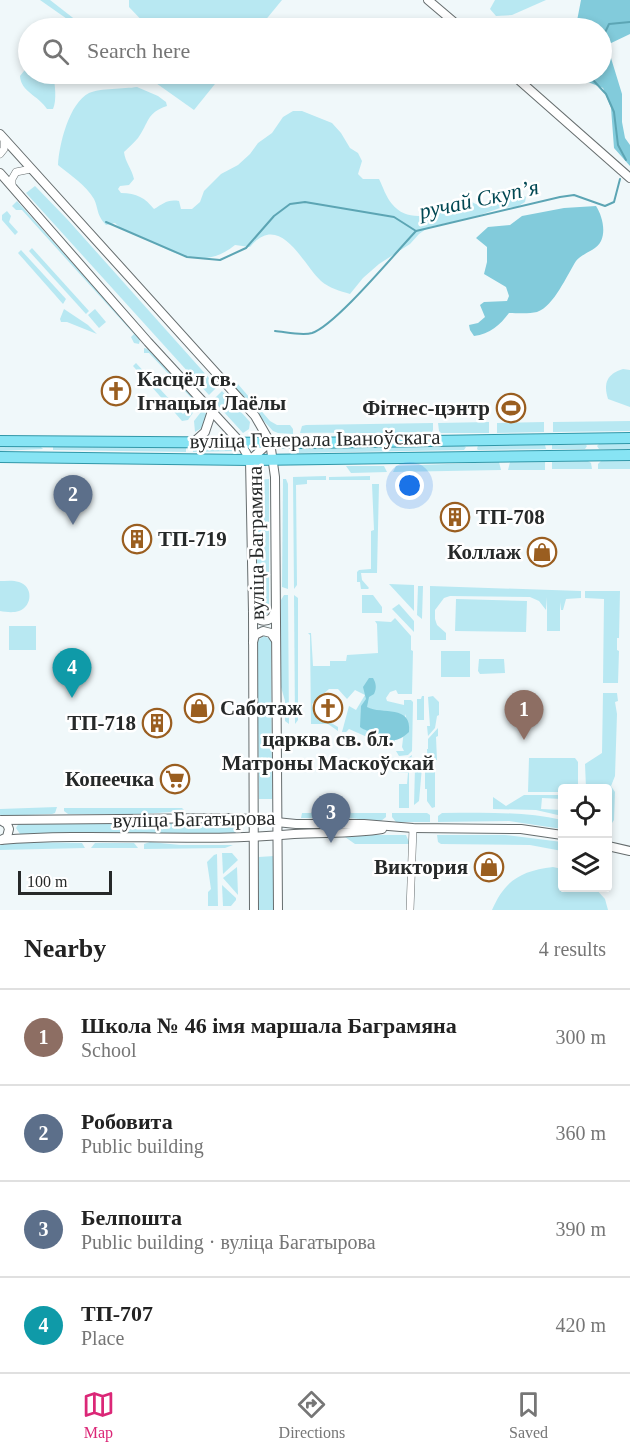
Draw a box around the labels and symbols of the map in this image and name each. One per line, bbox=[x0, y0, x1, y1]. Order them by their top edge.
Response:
water label: ручай Скупʼя bbox=[415, 174, 541, 224]
place label: Касцёл св. Ігнацыя Лаёлы bbox=[137, 367, 286, 415]
church icon: Касцёл св. Ігнацыя Лаёлы bbox=[100, 375, 132, 407]
sports icon: Фітнес-цэнтр bbox=[495, 392, 527, 424]
place label: Фітнес-цэнтр bbox=[362, 396, 490, 420]
street label: вуліца Генерала Іваноўскага bbox=[189, 425, 441, 453]
street label: вуліца Баграмяна bbox=[243, 465, 269, 620]
your location bbox=[395, 471, 424, 500]
pin: 2 bbox=[54, 476, 92, 525]
building icon: ТП-708 bbox=[439, 501, 471, 533]
place label: ТП-708 bbox=[476, 505, 545, 529]
building icon: ТП-719 bbox=[121, 523, 153, 555]
place label: ТП-719 bbox=[158, 527, 227, 551]
shop icon: Коллаж bbox=[526, 536, 558, 568]
place label: Коллаж bbox=[447, 540, 522, 564]
pin: 4 bbox=[52, 648, 92, 698]
pin: 1 bbox=[504, 690, 544, 740]
shop icon: Саботаж bbox=[183, 692, 215, 724]
church icon: царква св. бл. Матроны Маскоўскай bbox=[312, 692, 344, 724]
place label: Саботаж bbox=[220, 696, 303, 720]
building icon: ТП-718 bbox=[141, 707, 173, 739]
place label: ТП-718 bbox=[67, 711, 136, 735]
place label: царква св. бл. Матроны Маскоўскай bbox=[222, 727, 434, 775]
supermarket icon: Копеечка bbox=[159, 763, 191, 795]
place label: Копеечка bbox=[65, 767, 154, 791]
pin: 3 bbox=[312, 794, 350, 843]
street label: вуліца Багатырова bbox=[112, 806, 276, 832]
shop icon: Виктория bbox=[473, 851, 505, 883]
place label: Виктория bbox=[374, 855, 468, 879]
scale bar bbox=[18, 868, 112, 896]

